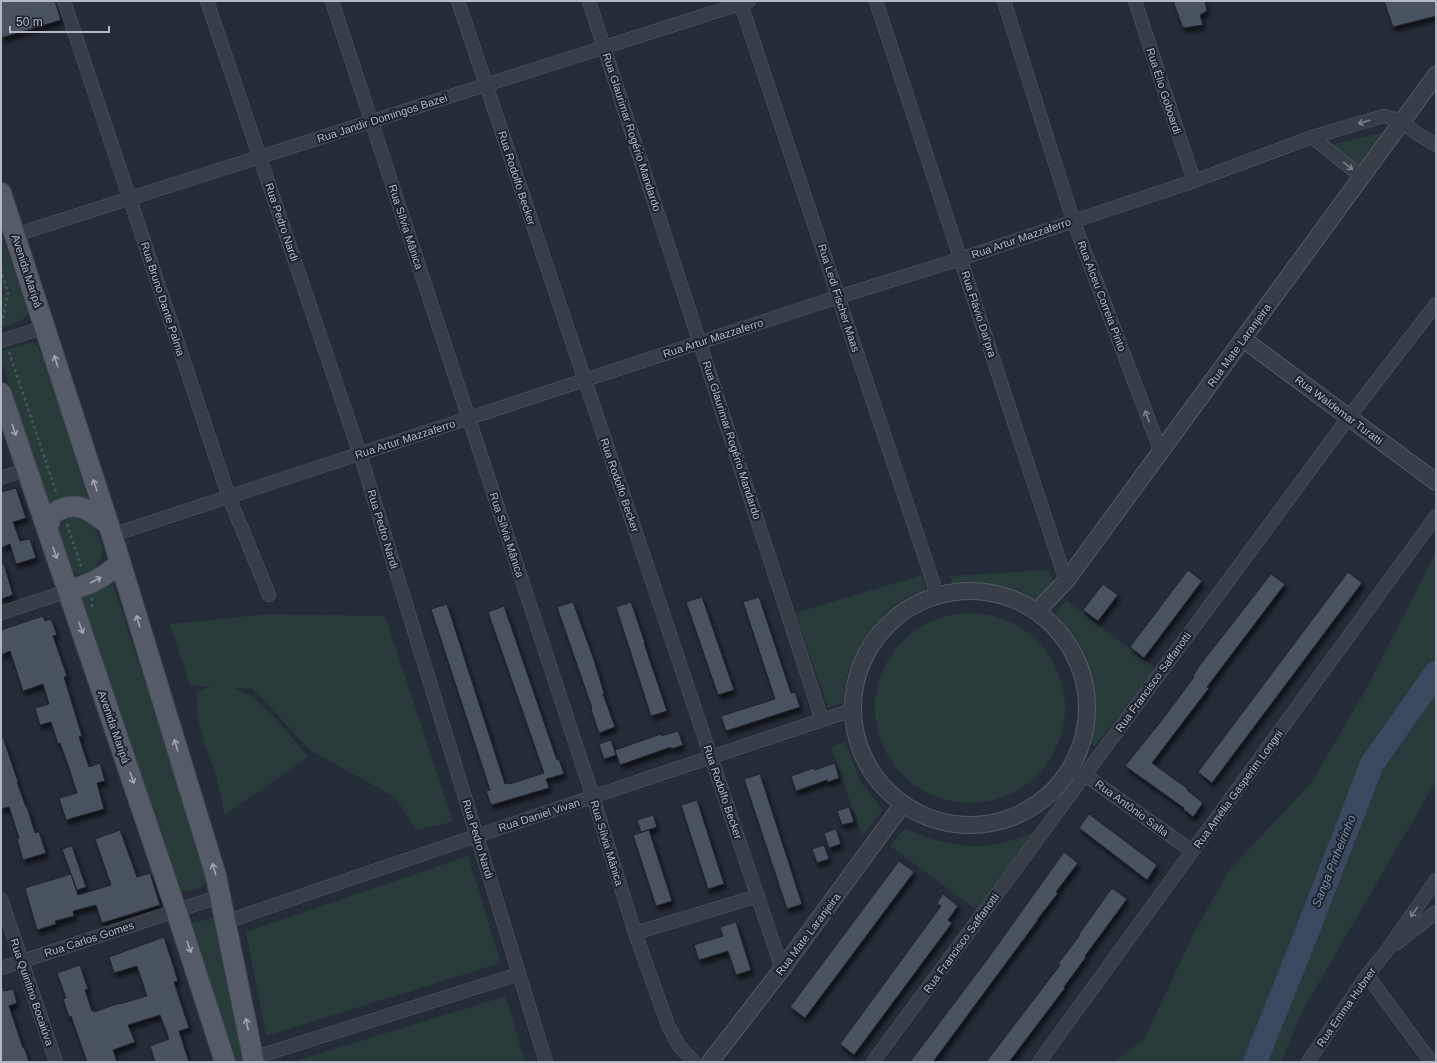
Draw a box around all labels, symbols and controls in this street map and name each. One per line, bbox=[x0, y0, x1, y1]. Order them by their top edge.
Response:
scale bar bbox=[10, 8, 109, 34]
text: 50 m bbox=[16, 15, 43, 29]
street label: Rua Élio Goboardi bbox=[1144, 46, 1184, 136]
street label: Rua Glaurimar Rogério Mandardo bbox=[601, 51, 663, 213]
street label: Rua Jandir Domingos Bazei bbox=[315, 91, 449, 145]
one-way arrow bbox=[1358, 119, 1371, 126]
street label: Rua Rodolfo Becker bbox=[496, 129, 538, 227]
one-way arrow bbox=[1342, 161, 1353, 170]
street label: Rua Pedro Nardi bbox=[263, 181, 301, 263]
street label: Rua Sílvia Mânica bbox=[387, 183, 426, 272]
street label: Rua Artur Mazzaferro bbox=[970, 215, 1072, 261]
street label: Avenida Maripá bbox=[10, 233, 45, 310]
street label: Rua Alceu Correia Pinto bbox=[1075, 239, 1129, 353]
street label: Rua Bruno Dante Palma bbox=[139, 240, 187, 358]
street label: Rua Ledi Fischer Maas bbox=[816, 242, 862, 354]
street label: Rua Flávio Dal'pra bbox=[959, 269, 999, 360]
street label: Rua Mate Laranjeira bbox=[1205, 300, 1274, 389]
street label: Rua Artur Mazzaferro bbox=[661, 316, 765, 360]
one-way arrow bbox=[52, 355, 59, 368]
street label: Rua Glaurimar Rogério Mandardo bbox=[701, 359, 763, 521]
street label: Rua Waldemar Turatti bbox=[1293, 373, 1385, 447]
one-way arrow bbox=[1142, 410, 1150, 422]
street label: Rua Artur Mazzaferro bbox=[353, 417, 457, 461]
one-way arrow bbox=[10, 423, 18, 435]
street label: Rua Rodolfo Becker bbox=[598, 437, 642, 534]
one-way arrow bbox=[91, 479, 99, 491]
street label: Rua Pedro Nardi bbox=[365, 488, 401, 570]
street label: Rua Sílvia Mânica bbox=[488, 491, 527, 580]
one-way arrow bbox=[52, 547, 60, 559]
one-way arrow bbox=[90, 576, 102, 584]
one-way arrow bbox=[134, 614, 141, 627]
one-way arrow bbox=[78, 622, 85, 635]
street label: Rua Francisco Saffanotti bbox=[1113, 630, 1193, 734]
street label: Avenida Maripá bbox=[96, 689, 132, 766]
street label: Rua Amélia Gasperim Longni bbox=[1191, 728, 1285, 850]
one-way arrow bbox=[172, 739, 179, 752]
street label: Rua Rodolfo Becker bbox=[701, 744, 745, 841]
one-way arrow bbox=[128, 771, 136, 783]
street label: Rua Antônio Salla bbox=[1093, 777, 1172, 839]
street label: Rua Daniel Vivan bbox=[497, 796, 581, 834]
street label: Rua Pedro Nardi bbox=[460, 798, 496, 880]
street label: Rua Sílvia Mânica bbox=[588, 799, 626, 888]
water label: Sanga Pinheirinho bbox=[1309, 813, 1359, 909]
one-way arrow bbox=[210, 863, 217, 876]
street label: Rua Mate Laranjeira bbox=[773, 890, 843, 977]
street label: Rua Francisco Saffanotti bbox=[921, 891, 1001, 995]
one-way arrow bbox=[1410, 906, 1418, 917]
street label: Rua Carlos Gomes bbox=[43, 919, 136, 959]
street label: Rua Quintino Bocaiúva bbox=[8, 937, 56, 1048]
one-way arrow bbox=[185, 941, 193, 953]
street label: Rua Emma Hubner bbox=[1314, 965, 1378, 1049]
one-way arrow bbox=[243, 1018, 251, 1031]

